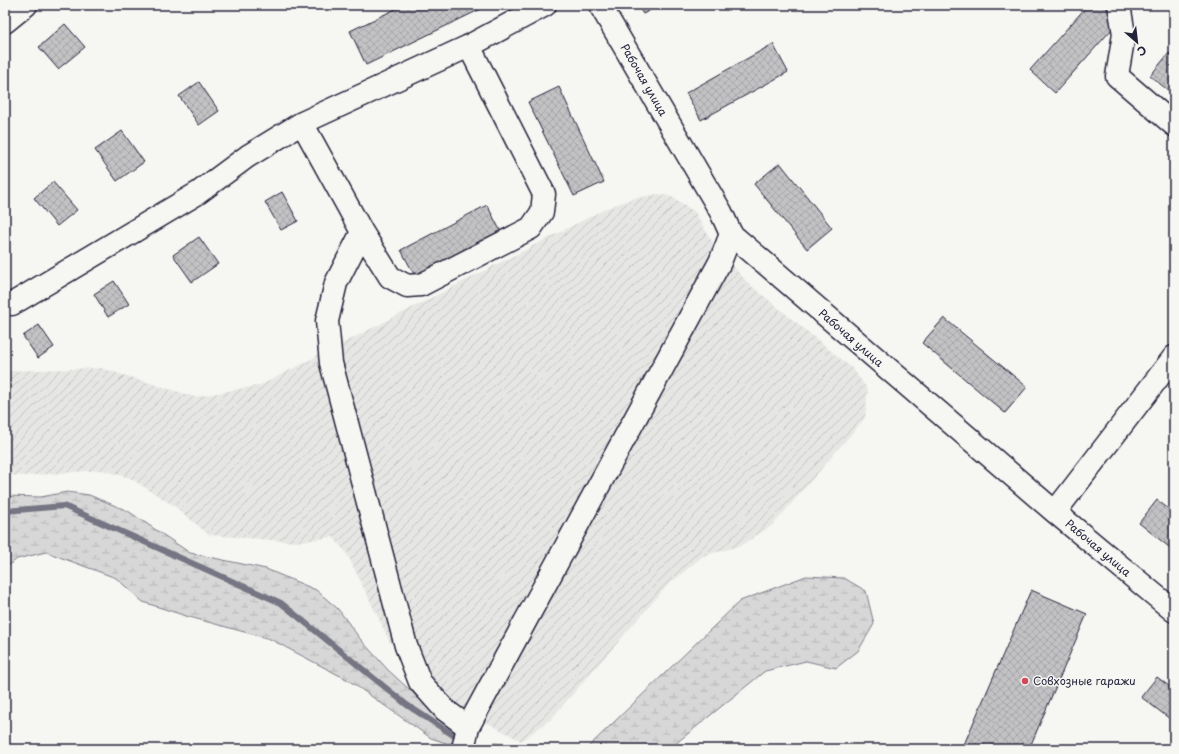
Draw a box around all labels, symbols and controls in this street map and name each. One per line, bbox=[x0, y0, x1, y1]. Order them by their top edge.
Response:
north arrow bbox=[1117, 22, 1157, 62]
street label: Рабочая улица bbox=[617, 40, 672, 119]
text: С bbox=[1134, 42, 1150, 61]
street label: Рабочая улица bbox=[815, 305, 888, 371]
street label: Рабочая улица bbox=[1062, 515, 1135, 580]
place label: Совхозные гаражи bbox=[1033, 672, 1136, 689]
marker: Совхозные гаражи bbox=[1020, 676, 1030, 686]

